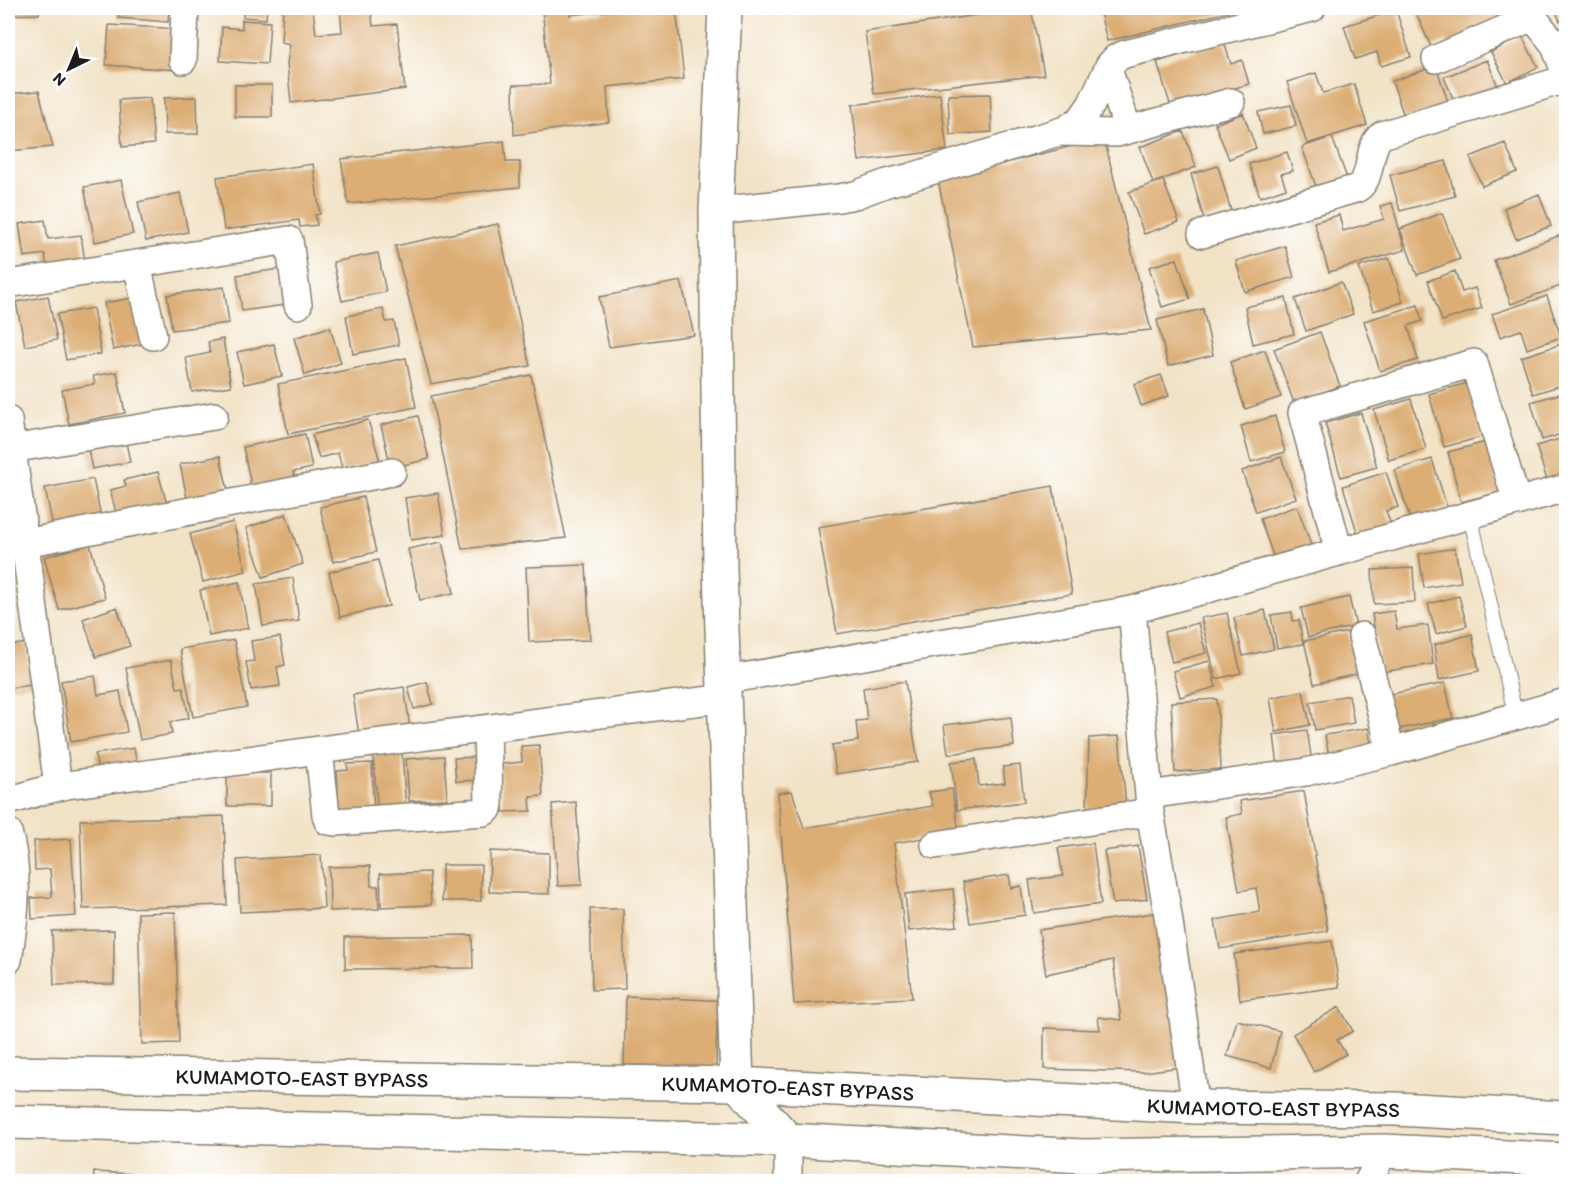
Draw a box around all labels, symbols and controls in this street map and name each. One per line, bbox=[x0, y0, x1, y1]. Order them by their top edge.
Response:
north arrow bbox=[39, 39, 99, 99]
text: N bbox=[49, 69, 70, 90]
street label: KUMAMOTO-EAST BYPASS bbox=[175, 1063, 429, 1092]
street label: KUMAMOTO-EAST BYPASS bbox=[661, 1070, 915, 1105]
street label: KUMAMOTO-EAST BYPASS bbox=[1146, 1092, 1400, 1122]

